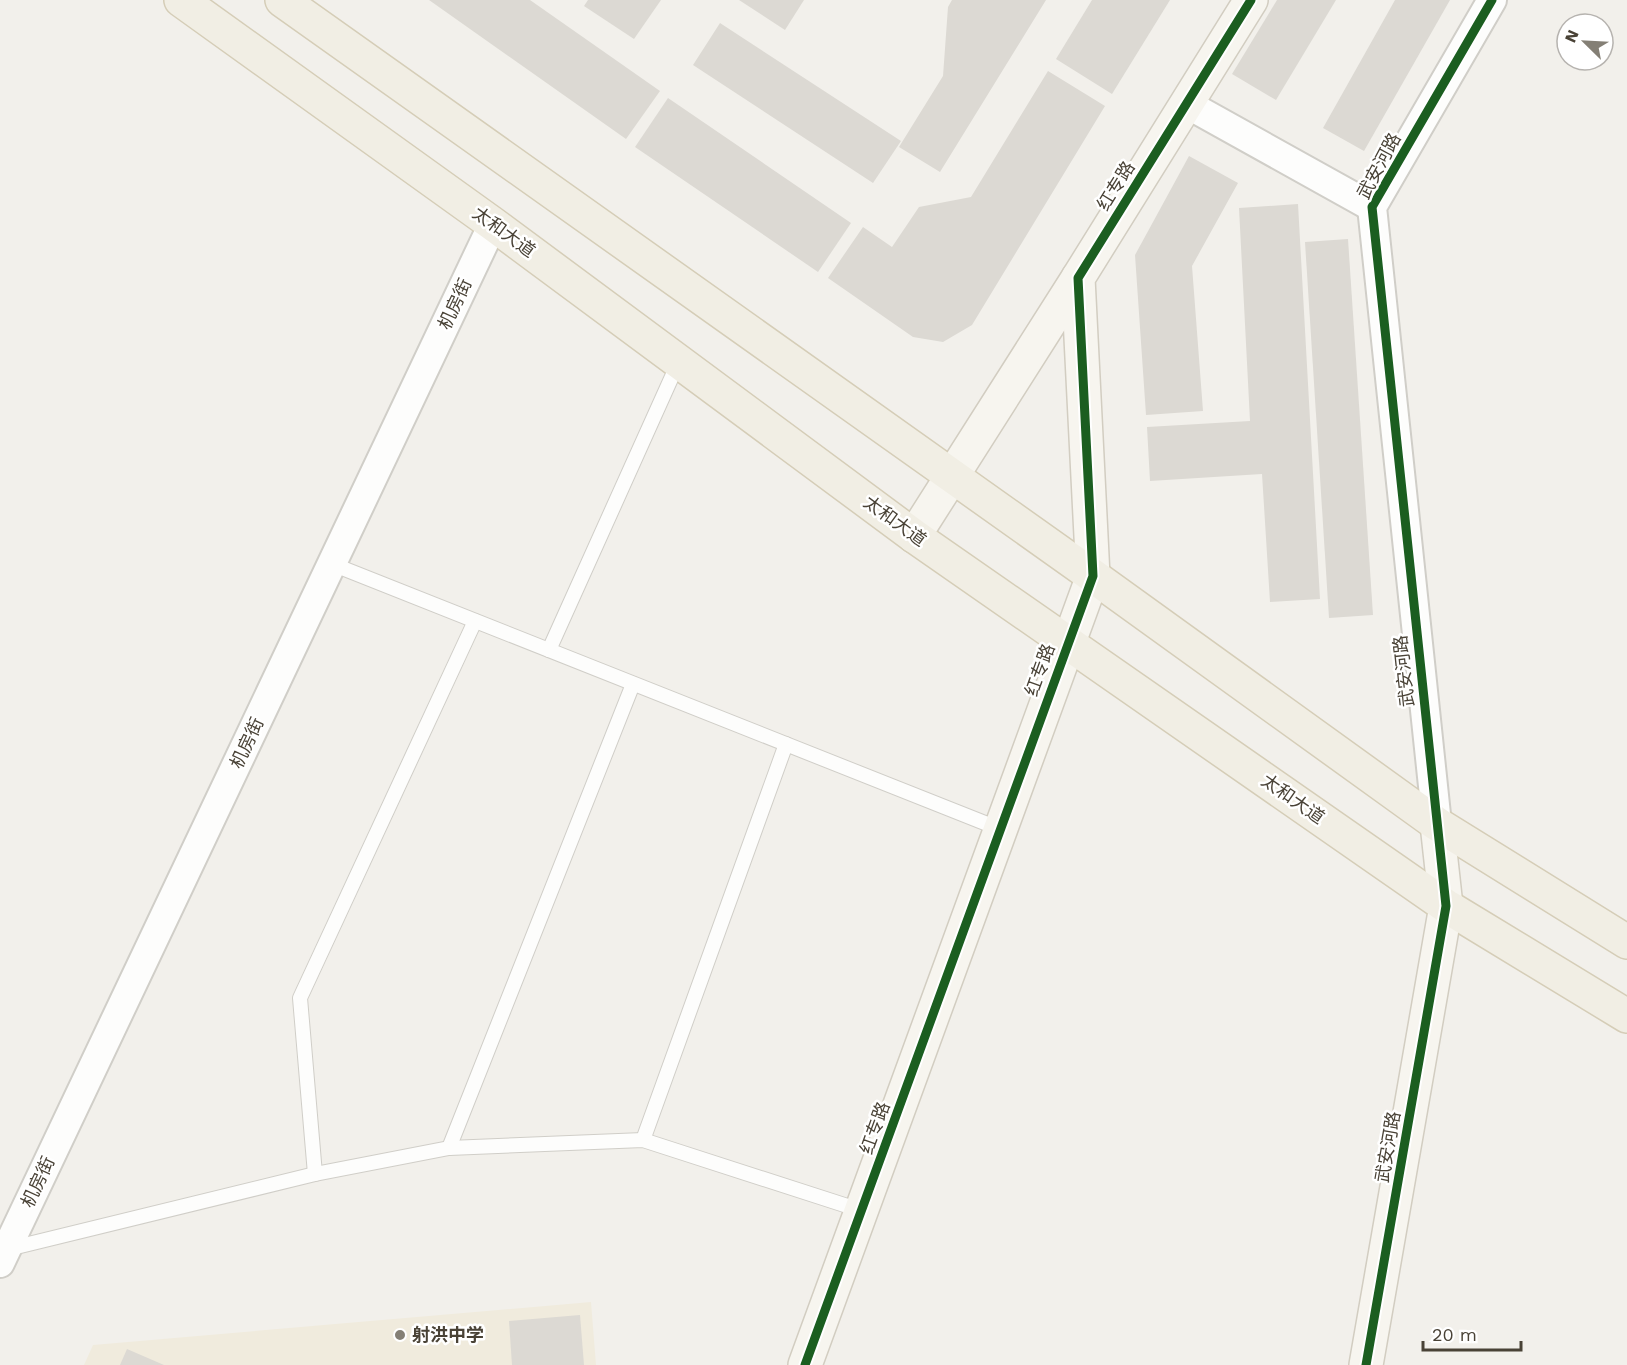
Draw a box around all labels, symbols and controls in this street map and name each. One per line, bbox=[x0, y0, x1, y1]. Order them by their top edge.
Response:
north arrow bbox=[1555, 12, 1615, 72]
text: N bbox=[1561, 27, 1583, 45]
street label: 武安河路 bbox=[1352, 129, 1405, 202]
street label: 红专路 bbox=[1092, 157, 1139, 214]
street label: 太和大道 bbox=[469, 202, 540, 261]
street label: 机房街 bbox=[434, 275, 475, 333]
street label: 太和大道 bbox=[860, 491, 931, 550]
street label: 武安河路 bbox=[1389, 634, 1418, 708]
street label: 红专路 bbox=[1020, 641, 1059, 699]
street label: 机房街 bbox=[226, 714, 267, 772]
street label: 太和大道 bbox=[1258, 769, 1329, 828]
street label: 红专路 bbox=[855, 1099, 894, 1157]
street label: 武安河路 bbox=[1371, 1110, 1404, 1184]
street label: 机房街 bbox=[17, 1153, 58, 1211]
scale bar bbox=[1423, 1314, 1520, 1352]
place label: 射洪中学 bbox=[412, 1324, 484, 1345]
text: 20 m bbox=[1432, 1324, 1477, 1345]
marker: 射洪中学 bbox=[393, 1328, 407, 1342]

